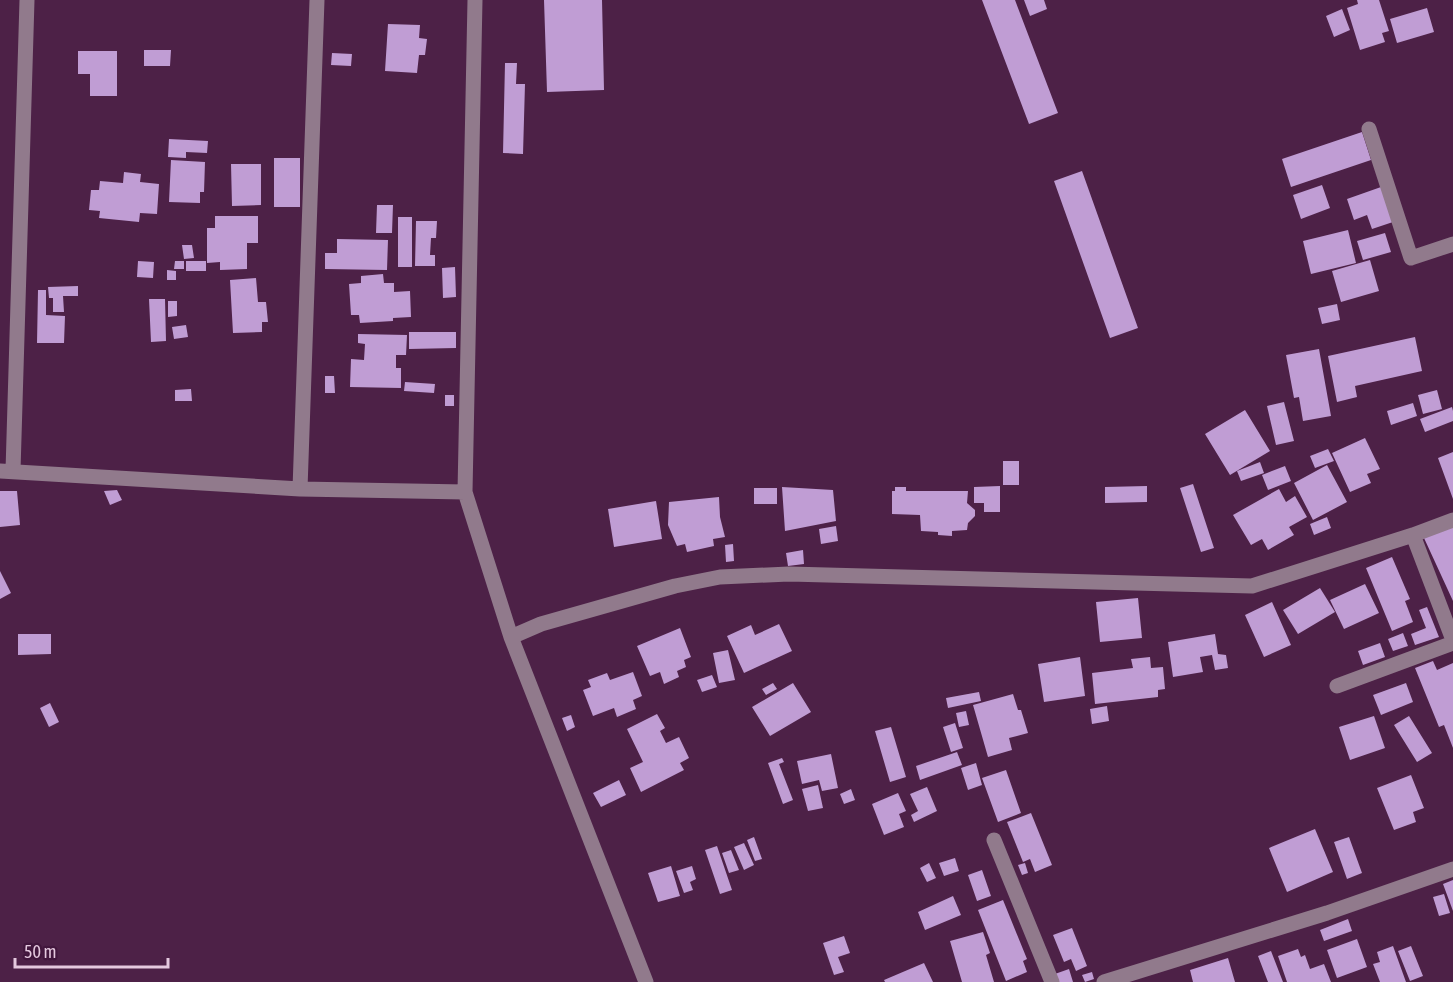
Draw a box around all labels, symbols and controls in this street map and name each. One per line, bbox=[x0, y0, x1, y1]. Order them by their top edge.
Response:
scale bar bbox=[15, 931, 168, 969]
text: 50 m bbox=[24, 941, 56, 962]

